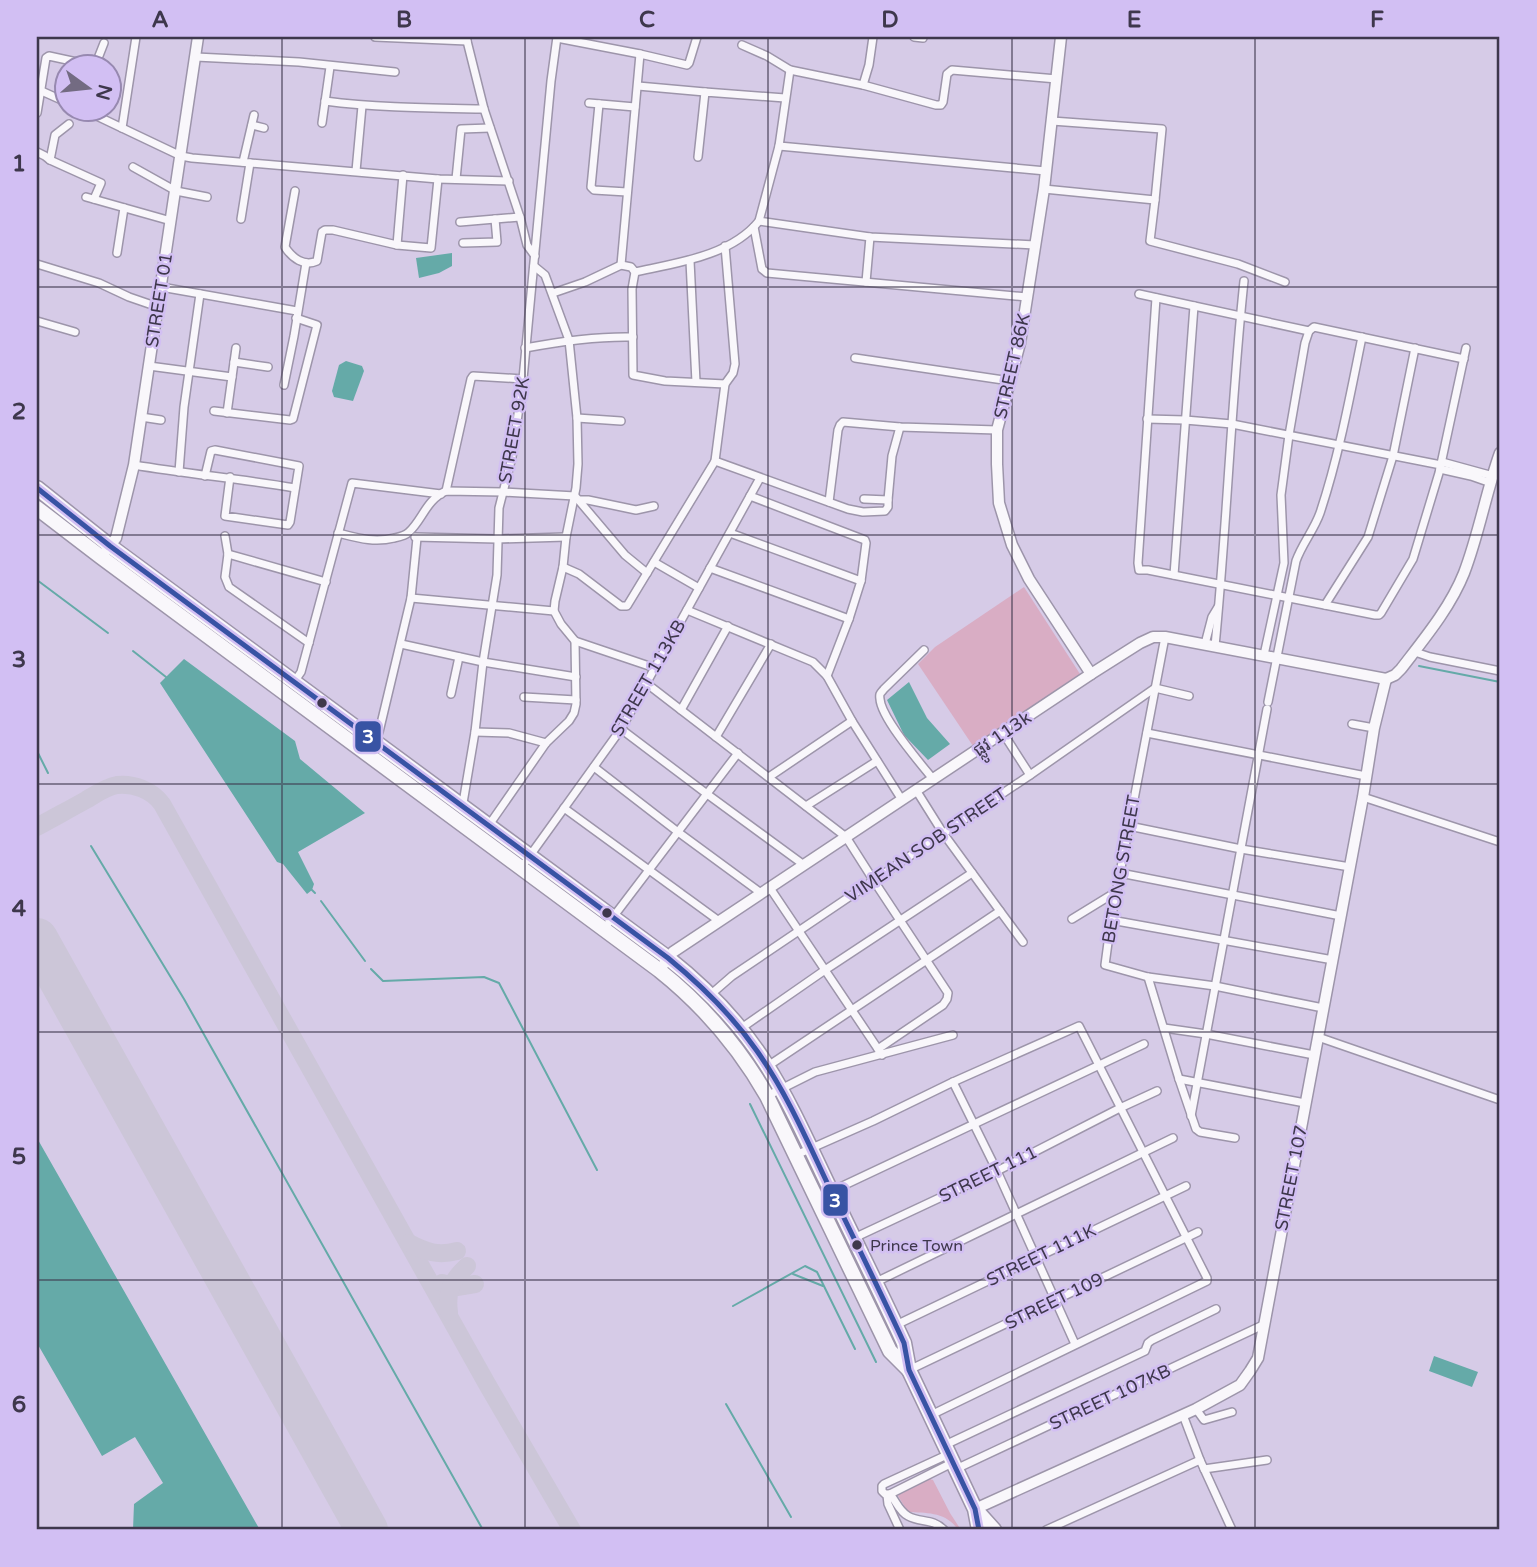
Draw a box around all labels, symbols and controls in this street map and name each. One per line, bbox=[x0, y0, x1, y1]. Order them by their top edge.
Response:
text: A bbox=[151, 6, 169, 34]
text: B bbox=[396, 6, 412, 34]
text: C bbox=[639, 6, 655, 34]
text: D bbox=[881, 6, 899, 34]
text: E bbox=[1127, 6, 1141, 34]
text: F bbox=[1370, 6, 1384, 34]
north arrow bbox=[52, 52, 122, 122]
text: N bbox=[91, 82, 116, 102]
text: 1 bbox=[12, 150, 26, 178]
street label: STREET 01 bbox=[141, 251, 177, 349]
street label: STREET 86K bbox=[989, 311, 1035, 421]
street label: STREET 92K bbox=[494, 375, 534, 485]
text: 2 bbox=[12, 398, 26, 426]
street label: STREET 113KB bbox=[606, 616, 690, 740]
text: 3 bbox=[12, 646, 26, 674]
unlabelled marker bbox=[315, 696, 329, 710]
street label: ផ្លូវ 113k bbox=[969, 706, 1039, 766]
line badge: 3 bbox=[354, 720, 382, 753]
text: 3 bbox=[362, 726, 374, 748]
street label: VIMEAN SOB STREET bbox=[841, 783, 1011, 907]
street label: BETONG STREET bbox=[1097, 793, 1145, 945]
text: 4 bbox=[12, 895, 27, 923]
unlabelled marker bbox=[600, 906, 614, 920]
street label: STREET 107 bbox=[1270, 1124, 1312, 1232]
street label: STREET 111 bbox=[935, 1141, 1041, 1207]
text: 5 bbox=[12, 1143, 26, 1171]
line badge: 3 bbox=[822, 1183, 849, 1217]
text: 3 bbox=[829, 1190, 841, 1212]
street label: STREET 111K bbox=[983, 1219, 1099, 1291]
place label: Prince Town bbox=[870, 1236, 963, 1256]
marker: Prince Town bbox=[850, 1238, 864, 1252]
street label: STREET 109 bbox=[1001, 1268, 1107, 1334]
street label: STREET 107KB bbox=[1046, 1359, 1174, 1435]
text: 6 bbox=[12, 1391, 26, 1419]

